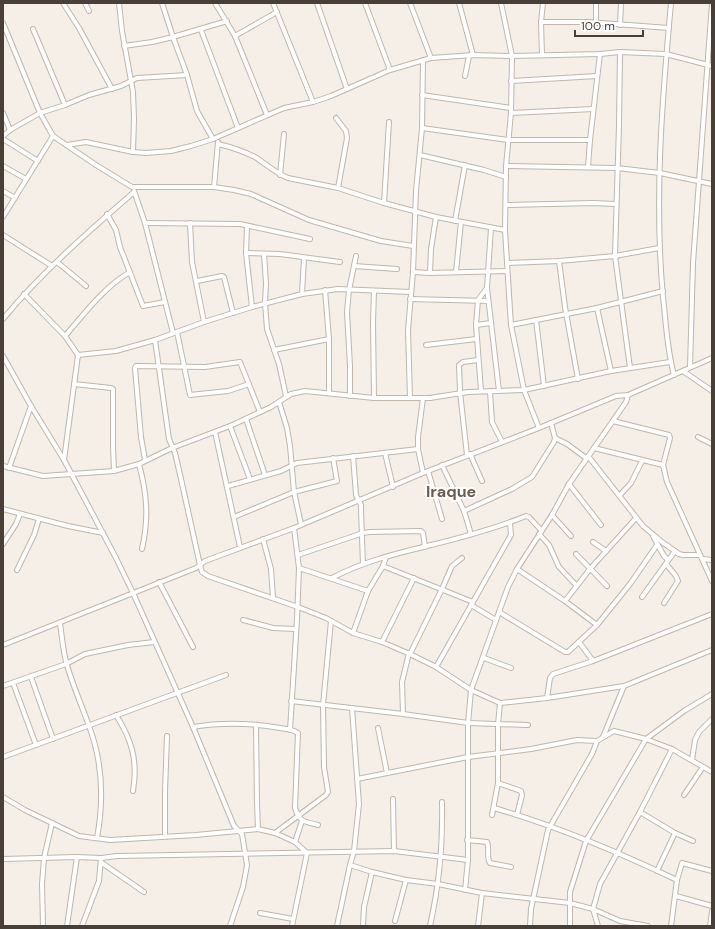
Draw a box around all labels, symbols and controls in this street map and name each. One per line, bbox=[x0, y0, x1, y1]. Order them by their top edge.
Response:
scale bar bbox=[575, 12, 643, 38]
text: 100 m bbox=[581, 18, 615, 34]
district label: Iraque bbox=[426, 481, 476, 502]

